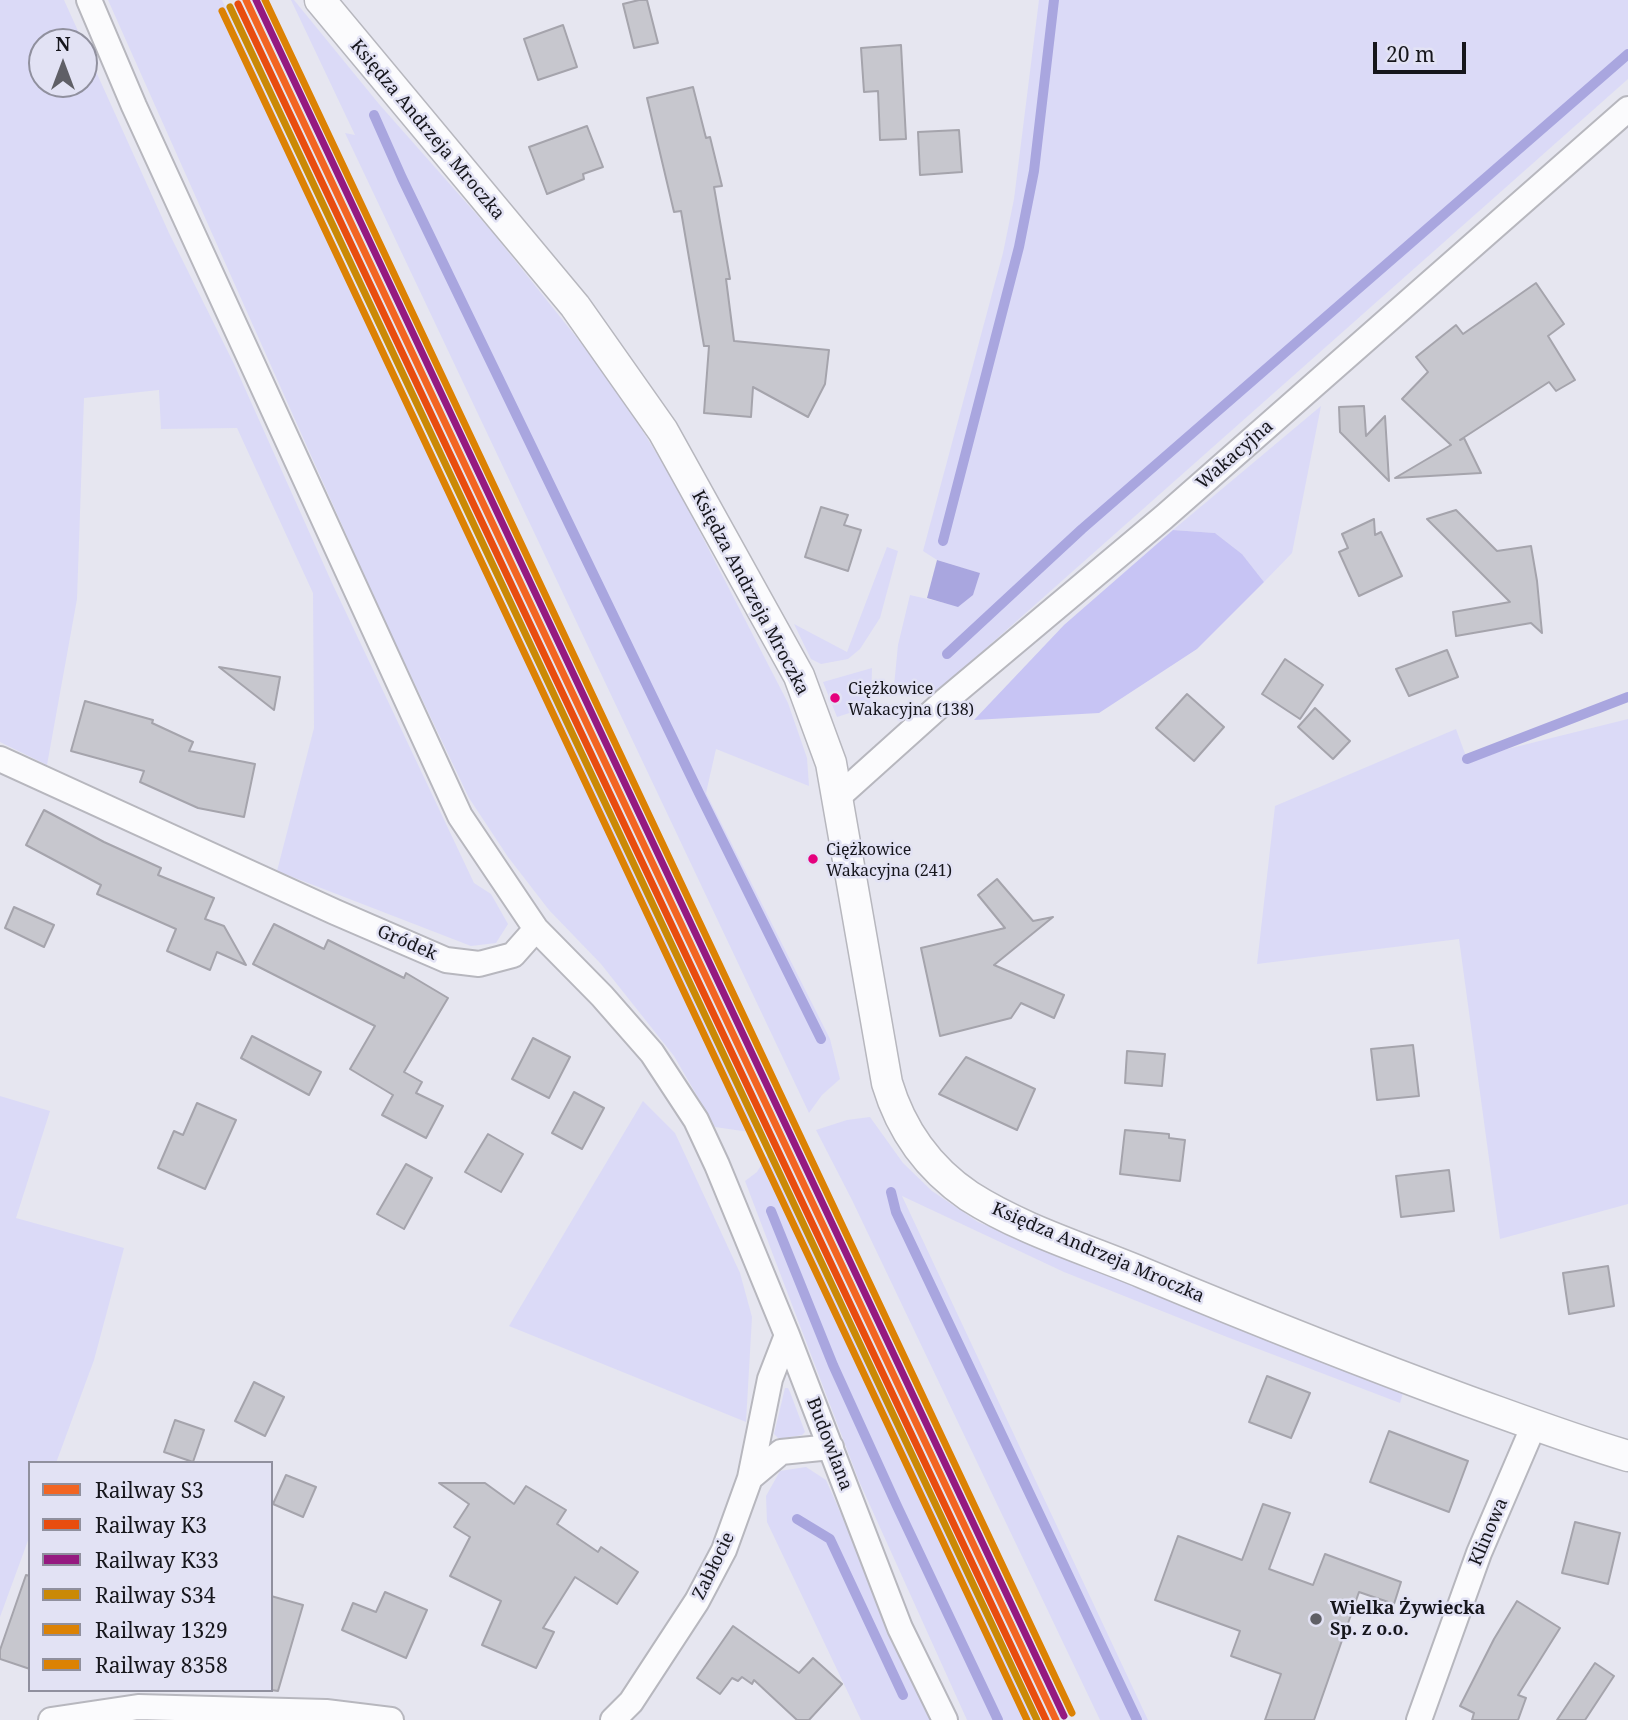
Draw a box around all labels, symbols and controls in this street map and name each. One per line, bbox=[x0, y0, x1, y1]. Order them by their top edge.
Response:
north arrow bbox=[28, 28, 98, 98]
scale bar bbox=[1376, 28, 1469, 72]
text: N bbox=[56, 31, 70, 57]
street label: Księdza Andrzeja Mroczka bbox=[345, 36, 509, 224]
text: 20 m bbox=[1386, 40, 1435, 68]
street label: Wakacyjna bbox=[1192, 416, 1278, 494]
street label: Księdza Andrzeja Mroczka bbox=[687, 487, 813, 699]
place label: Ciężkowice Wakacyjna (138) bbox=[848, 679, 974, 717]
marker: Ciężkowice Wakacyjna (138) bbox=[828, 691, 842, 705]
place label: Ciężkowice Wakacyjna (241) bbox=[826, 840, 952, 878]
marker: Ciężkowice Wakacyjna (241) bbox=[806, 852, 820, 866]
street label: Gródek bbox=[374, 921, 440, 965]
street label: Księdza Andrzeja Mroczka bbox=[989, 1198, 1207, 1308]
street label: Budowlana bbox=[801, 1395, 857, 1493]
legend bbox=[28, 1461, 273, 1692]
text: Railway S3 bbox=[95, 1476, 204, 1504]
street label: Klinowa bbox=[1465, 1495, 1513, 1569]
text: Railway K3 bbox=[95, 1511, 207, 1539]
street label: Zabłocie bbox=[688, 1529, 740, 1603]
text: Railway K33 bbox=[95, 1546, 219, 1574]
text: Railway S34 bbox=[95, 1581, 216, 1609]
place label: Wielka Żywiecka Sp. z o.o. bbox=[1330, 1598, 1485, 1640]
marker: Wielka Żywiecka Sp. z o.o. bbox=[1308, 1611, 1324, 1627]
text: Railway 1329 bbox=[95, 1616, 228, 1644]
text: Railway 8358 bbox=[95, 1651, 228, 1679]

